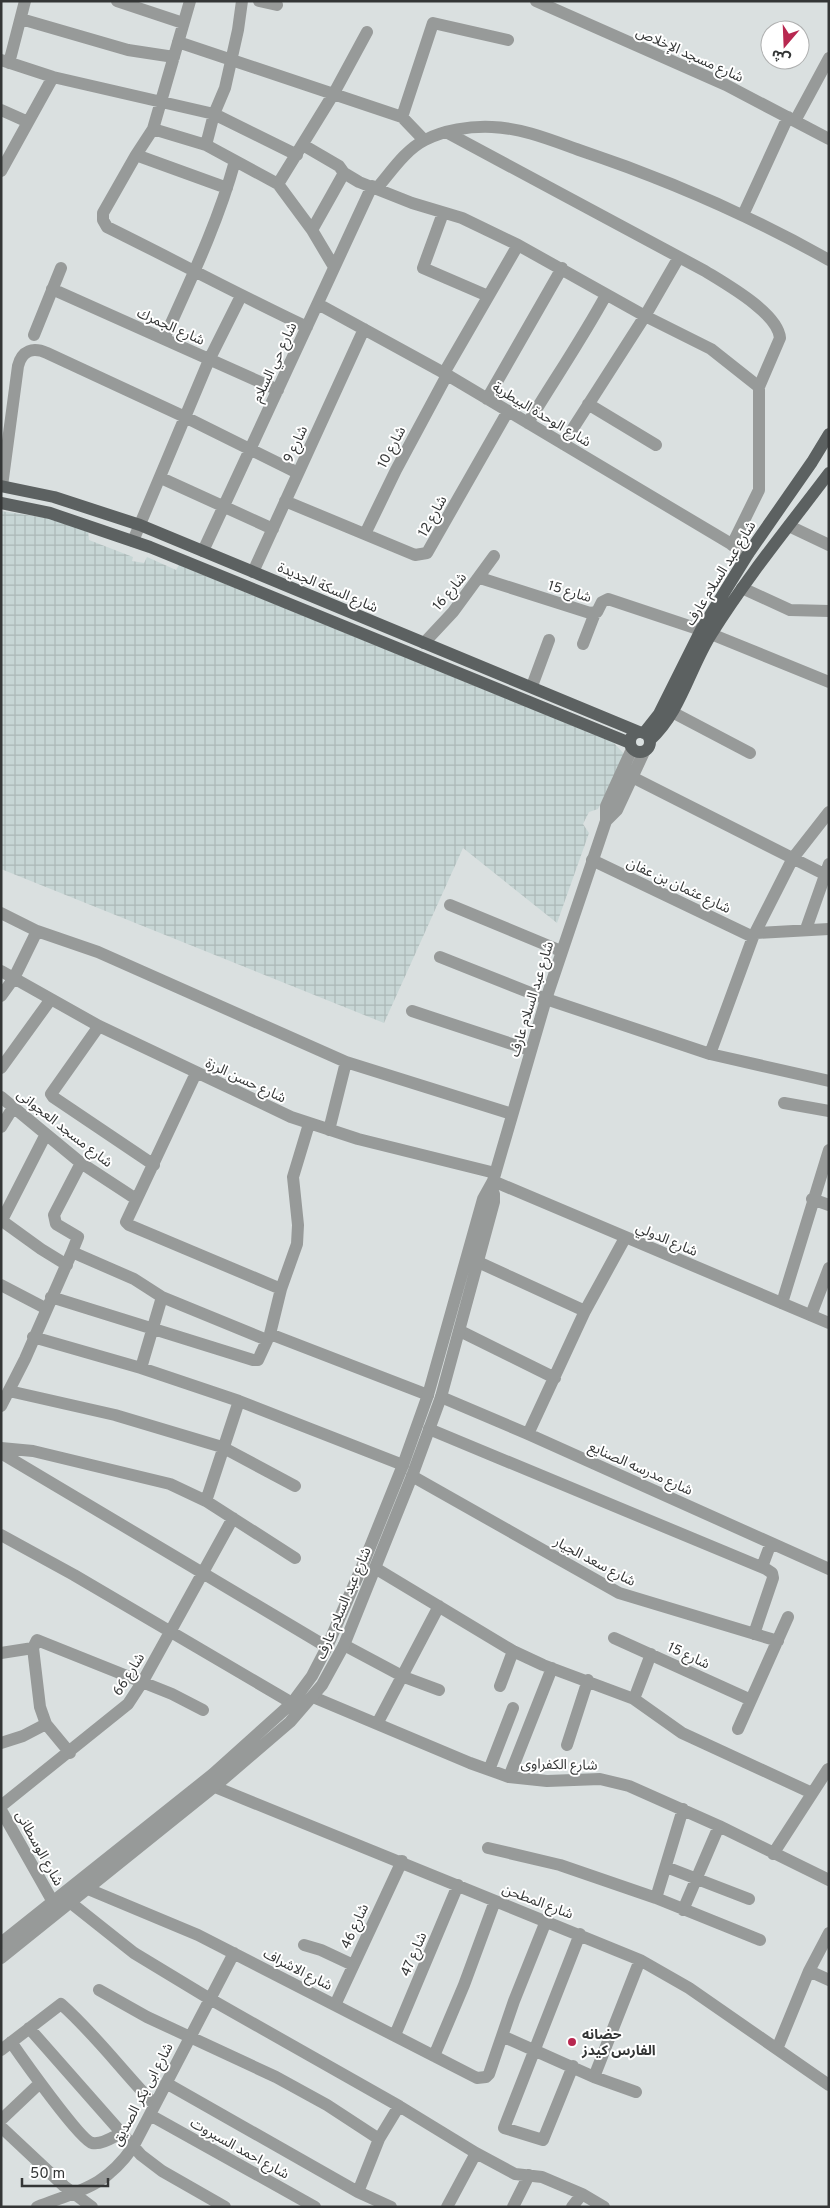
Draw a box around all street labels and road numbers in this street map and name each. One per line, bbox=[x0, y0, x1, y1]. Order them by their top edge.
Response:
street label: شارع مسجد الإخلاص bbox=[633, 24, 746, 88]
street label: شارع الجمرك bbox=[134, 305, 207, 351]
street label: شارع حي السلام bbox=[249, 320, 302, 406]
street label: شارع الوحدة البيطرية bbox=[488, 379, 594, 452]
street label: شارع 9 bbox=[280, 423, 313, 466]
street label: شارع 10 bbox=[374, 424, 411, 472]
street label: شارع 12 bbox=[415, 493, 452, 541]
street label: شارع عبد السلام عارف bbox=[682, 518, 761, 630]
street label: شارع السكة الجديدة bbox=[274, 560, 380, 618]
street label: شارع 16 bbox=[429, 570, 472, 615]
street label: شارع 15 bbox=[546, 578, 593, 608]
street label: شارع عثمان بن عفان bbox=[623, 855, 733, 919]
street label: شارع عبد السلام عارف bbox=[507, 940, 559, 1060]
street label: شارع حسن الرزة bbox=[202, 1055, 288, 1108]
street label: شارع مسجد العجوانى bbox=[12, 1087, 115, 1173]
street label: شارع الدولي bbox=[633, 1220, 700, 1262]
street label: شارع مدرسه الصنايع bbox=[585, 1439, 695, 1501]
street label: شارع سعد الجيار bbox=[549, 1533, 638, 1592]
street label: شارع عبد السلام عارف bbox=[313, 1545, 377, 1663]
street label: شارع 15 bbox=[664, 1639, 712, 1674]
street label: شارع 66 bbox=[110, 1650, 150, 1700]
street label: شارع الكفراوى bbox=[520, 1756, 598, 1776]
street label: شارع الوسطانى bbox=[10, 1808, 66, 1890]
street label: شارع المطحن bbox=[499, 1881, 575, 1925]
street label: شارع 46 bbox=[338, 1901, 374, 1952]
street label: شارع 47 bbox=[397, 1930, 432, 1980]
street label: شارع الاشراف bbox=[259, 1946, 335, 1996]
street label: شارع ابى بكر الصديق bbox=[109, 2040, 179, 2150]
street label: شارع احمد السبروت bbox=[186, 2115, 292, 2184]

